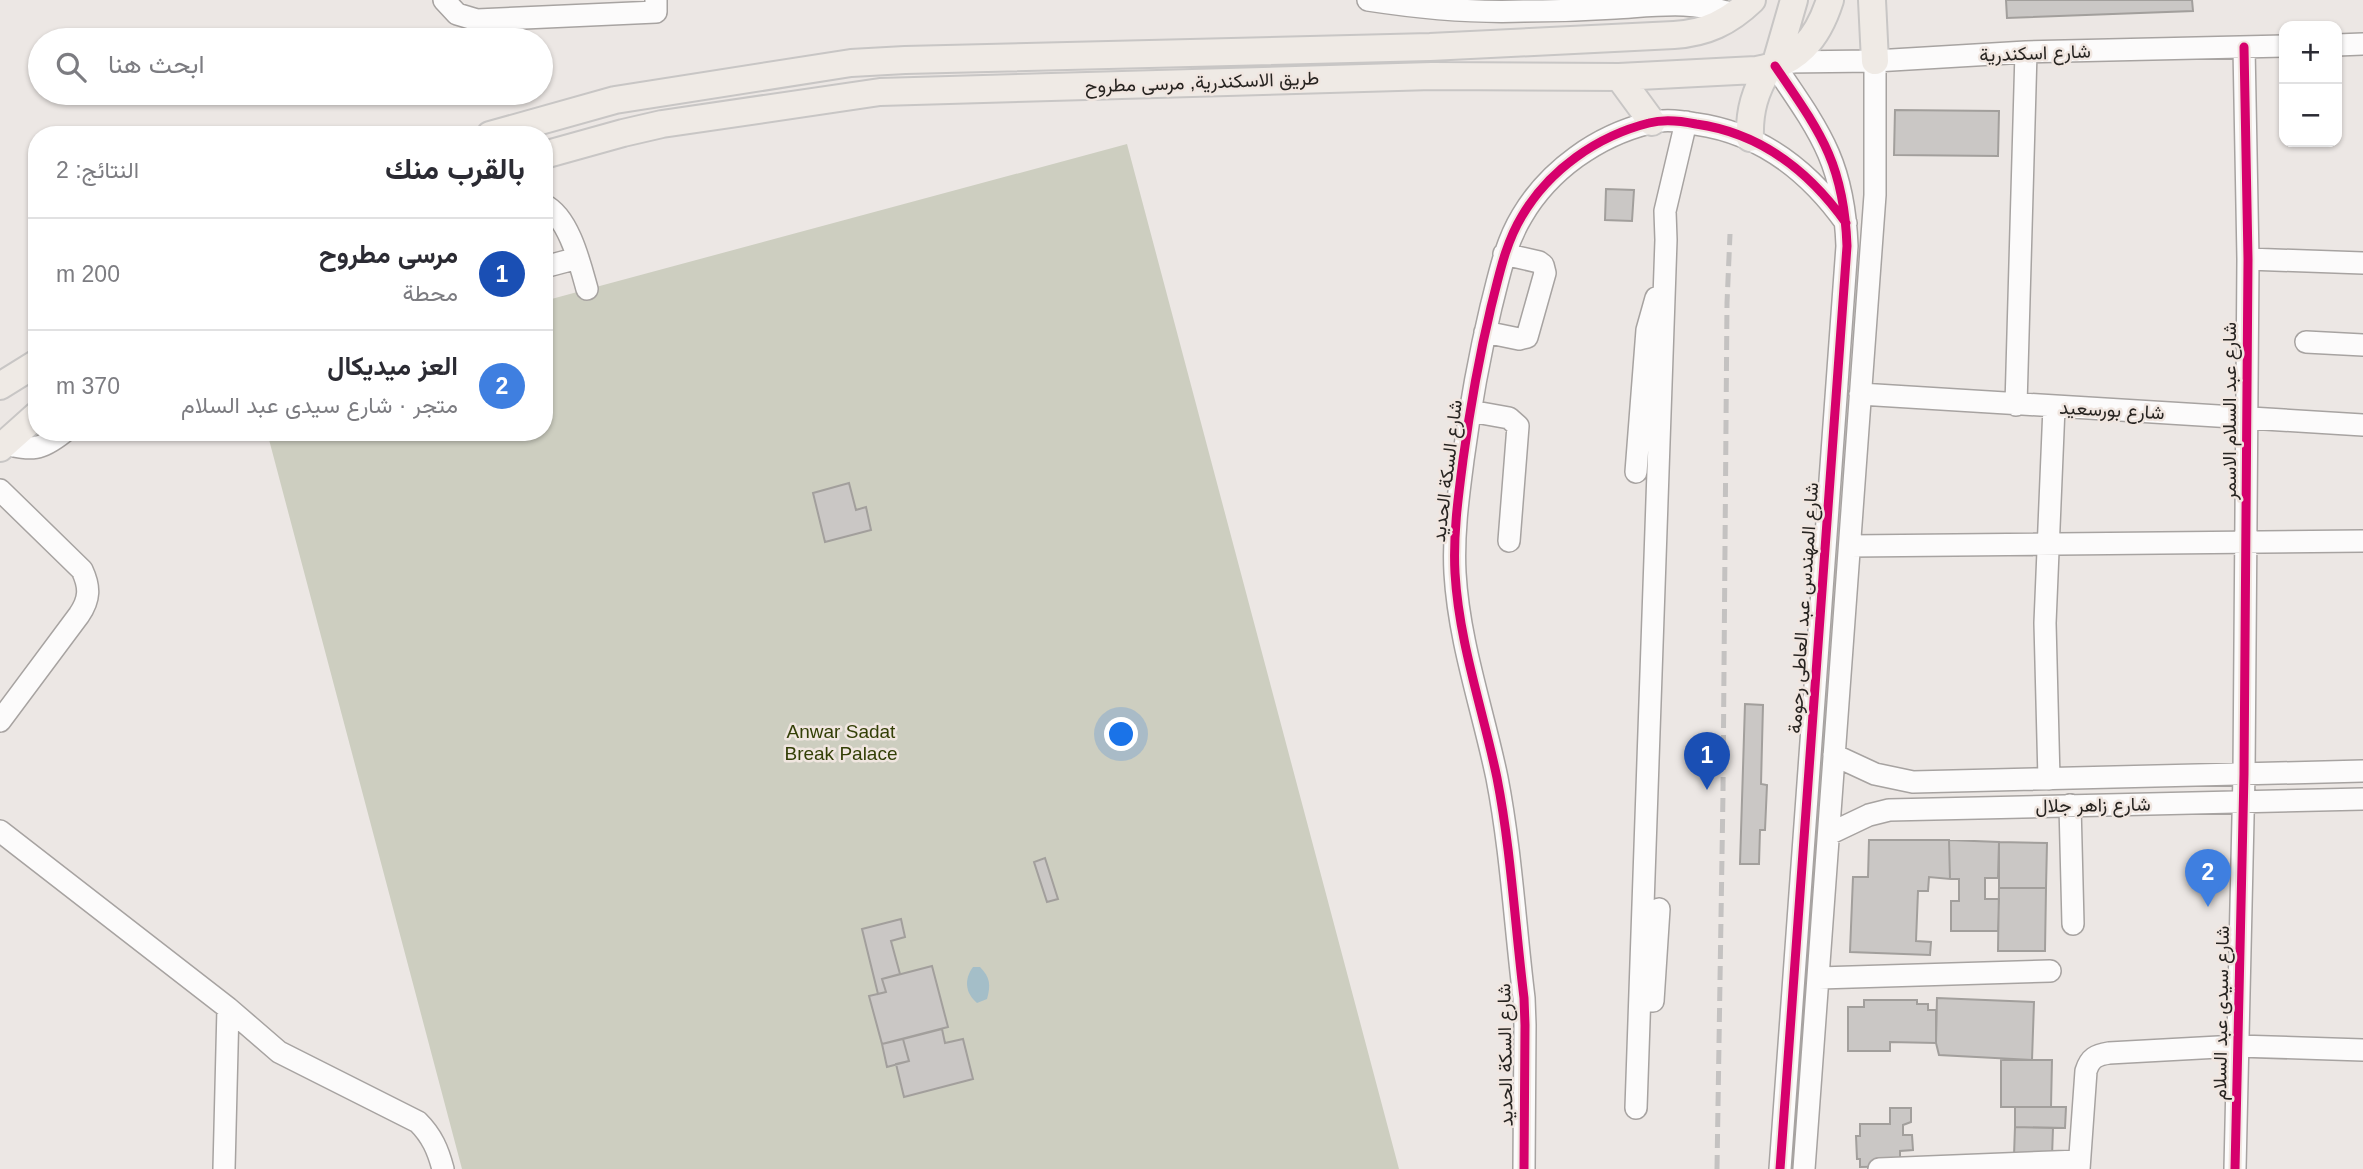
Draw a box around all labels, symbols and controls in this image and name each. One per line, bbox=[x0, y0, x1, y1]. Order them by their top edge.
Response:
map controls bbox=[2279, 21, 2342, 147]
button: + bbox=[2279, 21, 2342, 84]
search box bbox=[28, 28, 553, 105]
street label: شارع اسكندرية bbox=[1979, 41, 2091, 67]
icon: search bbox=[52, 48, 90, 86]
text: ابحث هنا bbox=[108, 49, 204, 79]
street label: طريق الاسكندرية, مرسى مطروح bbox=[1084, 67, 1320, 99]
button: − bbox=[2279, 84, 2342, 147]
text: بالقرب منك bbox=[385, 152, 525, 185]
text: النتائج: 2 bbox=[56, 157, 139, 183]
text: مرسى مطروح bbox=[319, 239, 458, 269]
text: 200 m bbox=[56, 261, 120, 287]
text: 1 bbox=[496, 261, 508, 287]
text: محطة bbox=[403, 280, 458, 306]
street label: شارع عبد السلام الاسمر bbox=[2219, 322, 2242, 501]
text: العز ميديكال bbox=[327, 351, 458, 381]
text: 370 m bbox=[56, 373, 120, 399]
text: 2 bbox=[496, 373, 508, 399]
text: متجر · شارع سيدى عبد السلام bbox=[181, 392, 458, 418]
street label: شارع بورسعيد bbox=[2059, 397, 2165, 425]
street label: شارع السكة الحديد bbox=[1428, 399, 1468, 544]
street label: شارع المهندس عبد العاطى رحومة bbox=[1784, 482, 1824, 734]
your location bbox=[1104, 717, 1138, 751]
park label: Anwar Sadat Break Palace bbox=[784, 721, 898, 764]
pin: 1 bbox=[1684, 732, 1730, 790]
street label: شارع زاهر جلال bbox=[2035, 793, 2151, 819]
pin: 2 bbox=[2185, 849, 2231, 907]
street label: شارع سيدى عبد السلام bbox=[2209, 925, 2235, 1101]
street label: شارع السكة الحديد bbox=[1493, 983, 1519, 1127]

